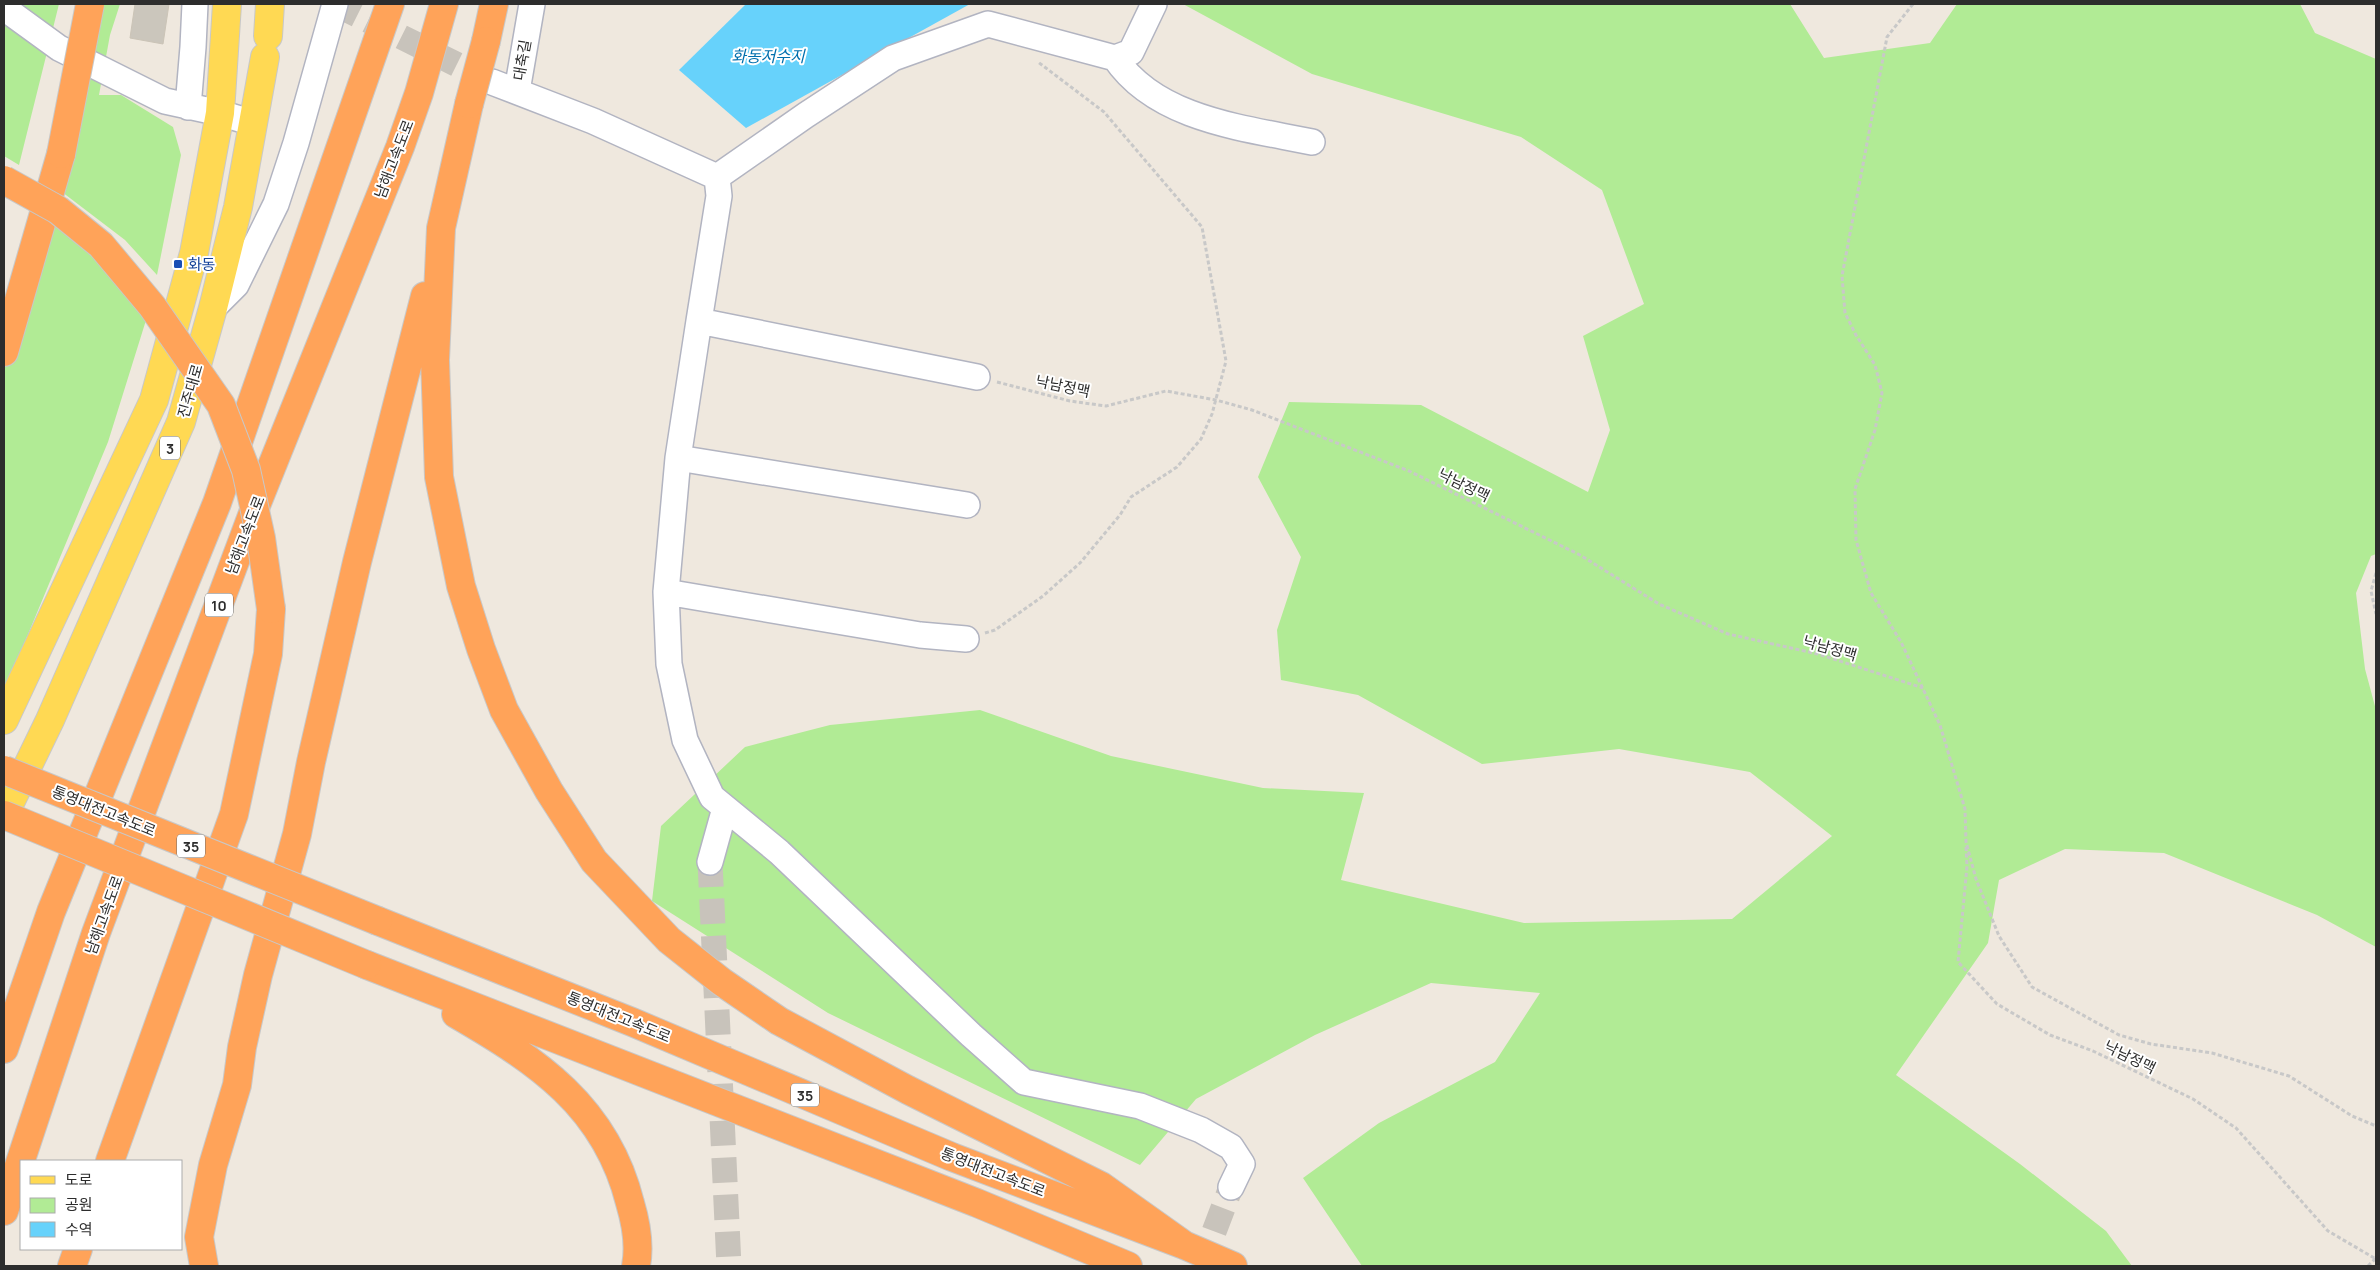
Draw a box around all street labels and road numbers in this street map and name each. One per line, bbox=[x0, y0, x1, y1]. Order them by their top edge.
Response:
street label: 대축길 bbox=[508, 38, 536, 82]
street label: 남해고속도로 bbox=[369, 117, 419, 201]
street label: 진주대로 bbox=[172, 362, 208, 420]
street label: 낙남정맥 bbox=[1034, 370, 1092, 402]
road number: 3 bbox=[160, 436, 180, 459]
street label: 낙남정맥 bbox=[1435, 463, 1493, 507]
street label: 남해고속도로 bbox=[220, 493, 270, 577]
road number: 10 bbox=[205, 594, 233, 616]
street label: 낙남정맥 bbox=[1801, 630, 1859, 666]
street label: 통영대전고속도로 bbox=[49, 781, 159, 841]
road number: 35 bbox=[177, 834, 205, 858]
street label: 남해고속도로 bbox=[80, 872, 128, 958]
street label: 통영대전고속도로 bbox=[564, 987, 674, 1047]
street label: 낙남정맥 bbox=[2101, 1035, 2159, 1079]
road number: 35 bbox=[791, 1084, 819, 1106]
street label: 통영대전고속도로 bbox=[938, 1142, 1048, 1202]

